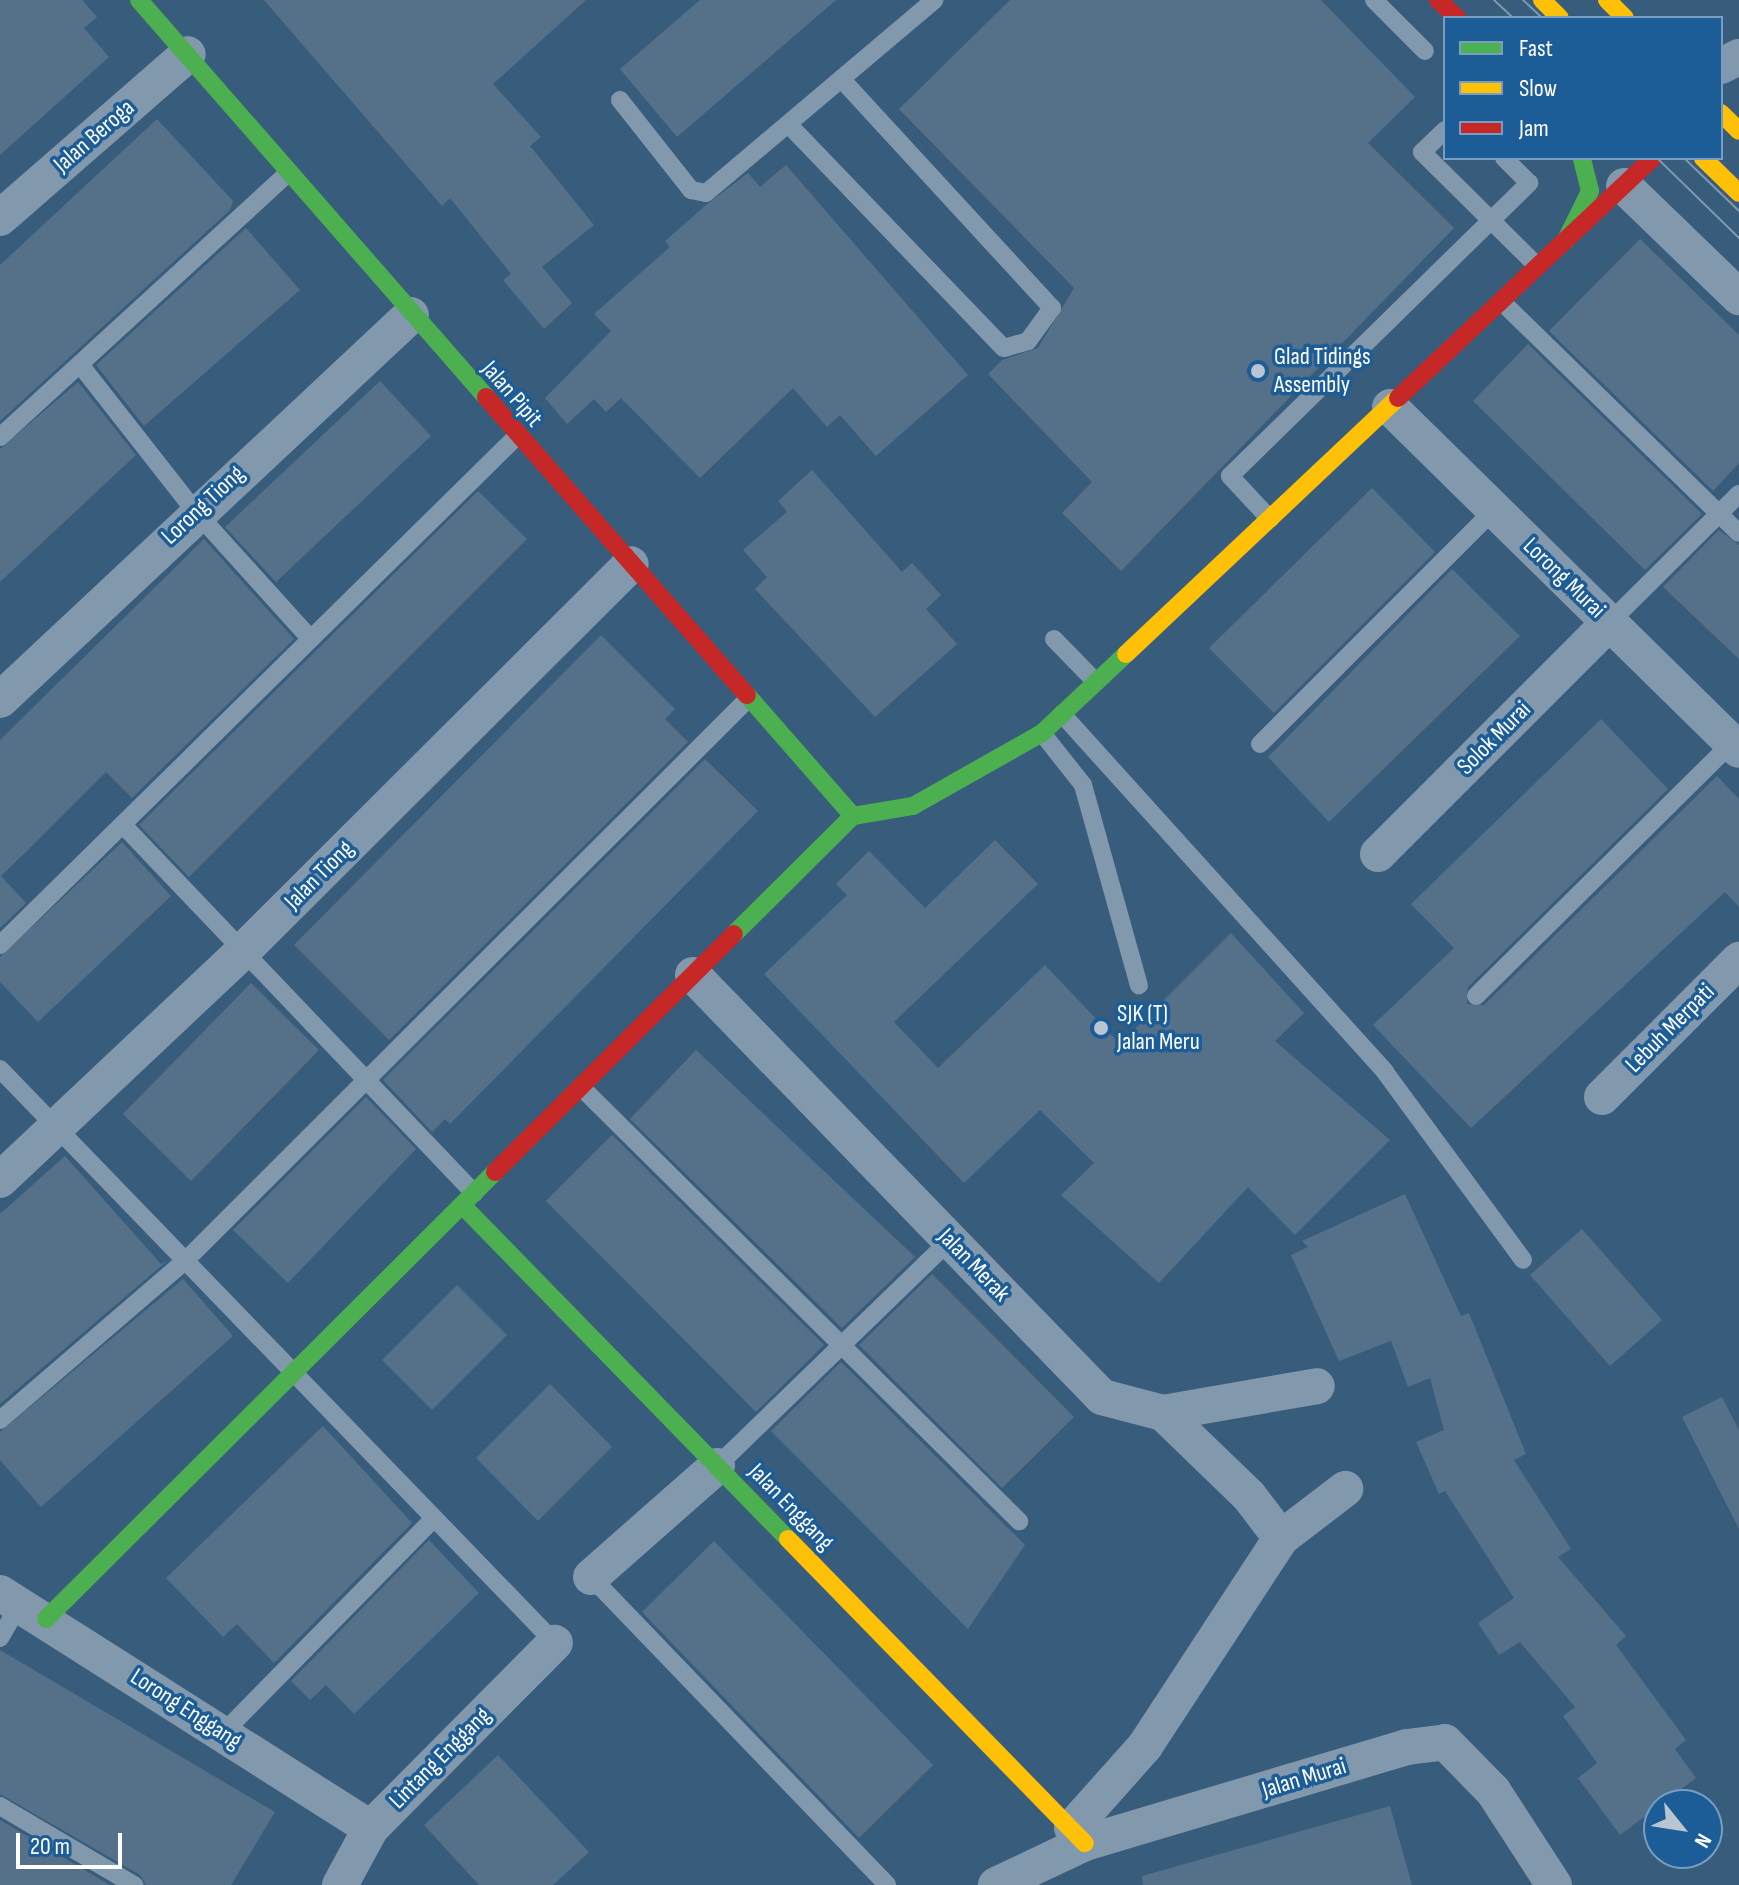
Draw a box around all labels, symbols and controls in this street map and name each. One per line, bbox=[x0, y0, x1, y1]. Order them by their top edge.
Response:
legend bbox=[1443, 16, 1723, 160]
text: Fast bbox=[1519, 34, 1553, 63]
text: Slow bbox=[1519, 74, 1557, 103]
street label: Jalan Beroga bbox=[48, 93, 140, 179]
text: Jam bbox=[1519, 114, 1549, 143]
place label: Glad Tidings Assembly bbox=[1274, 343, 1371, 399]
street label: Jalan Pipit bbox=[475, 355, 549, 433]
marker: Glad Tidings Assembly bbox=[1249, 362, 1267, 380]
street label: Lorong Tiong bbox=[156, 459, 250, 551]
street label: Lorong Murai bbox=[1517, 532, 1611, 624]
street label: Solok Murai bbox=[1451, 695, 1537, 781]
street label: Jalan Tiong bbox=[278, 834, 360, 916]
street label: Lebuh Merpati bbox=[1619, 977, 1721, 1079]
place label: SJK (T) Jalan Meru bbox=[1117, 1000, 1200, 1056]
marker: SJK (T) Jalan Meru bbox=[1092, 1019, 1110, 1037]
street label: Jalan Merak bbox=[932, 1222, 1016, 1308]
street label: Jalan Enggang bbox=[742, 1457, 840, 1557]
street label: Lorong Enggang bbox=[125, 1662, 247, 1756]
street label: Lintang Enggang bbox=[383, 1701, 497, 1815]
street label: Jalan Murai bbox=[1258, 1752, 1350, 1804]
north arrow bbox=[1643, 1789, 1723, 1869]
scale bar bbox=[20, 1817, 126, 1867]
text: N bbox=[1688, 1828, 1717, 1852]
text: 20 m bbox=[30, 1832, 70, 1861]

